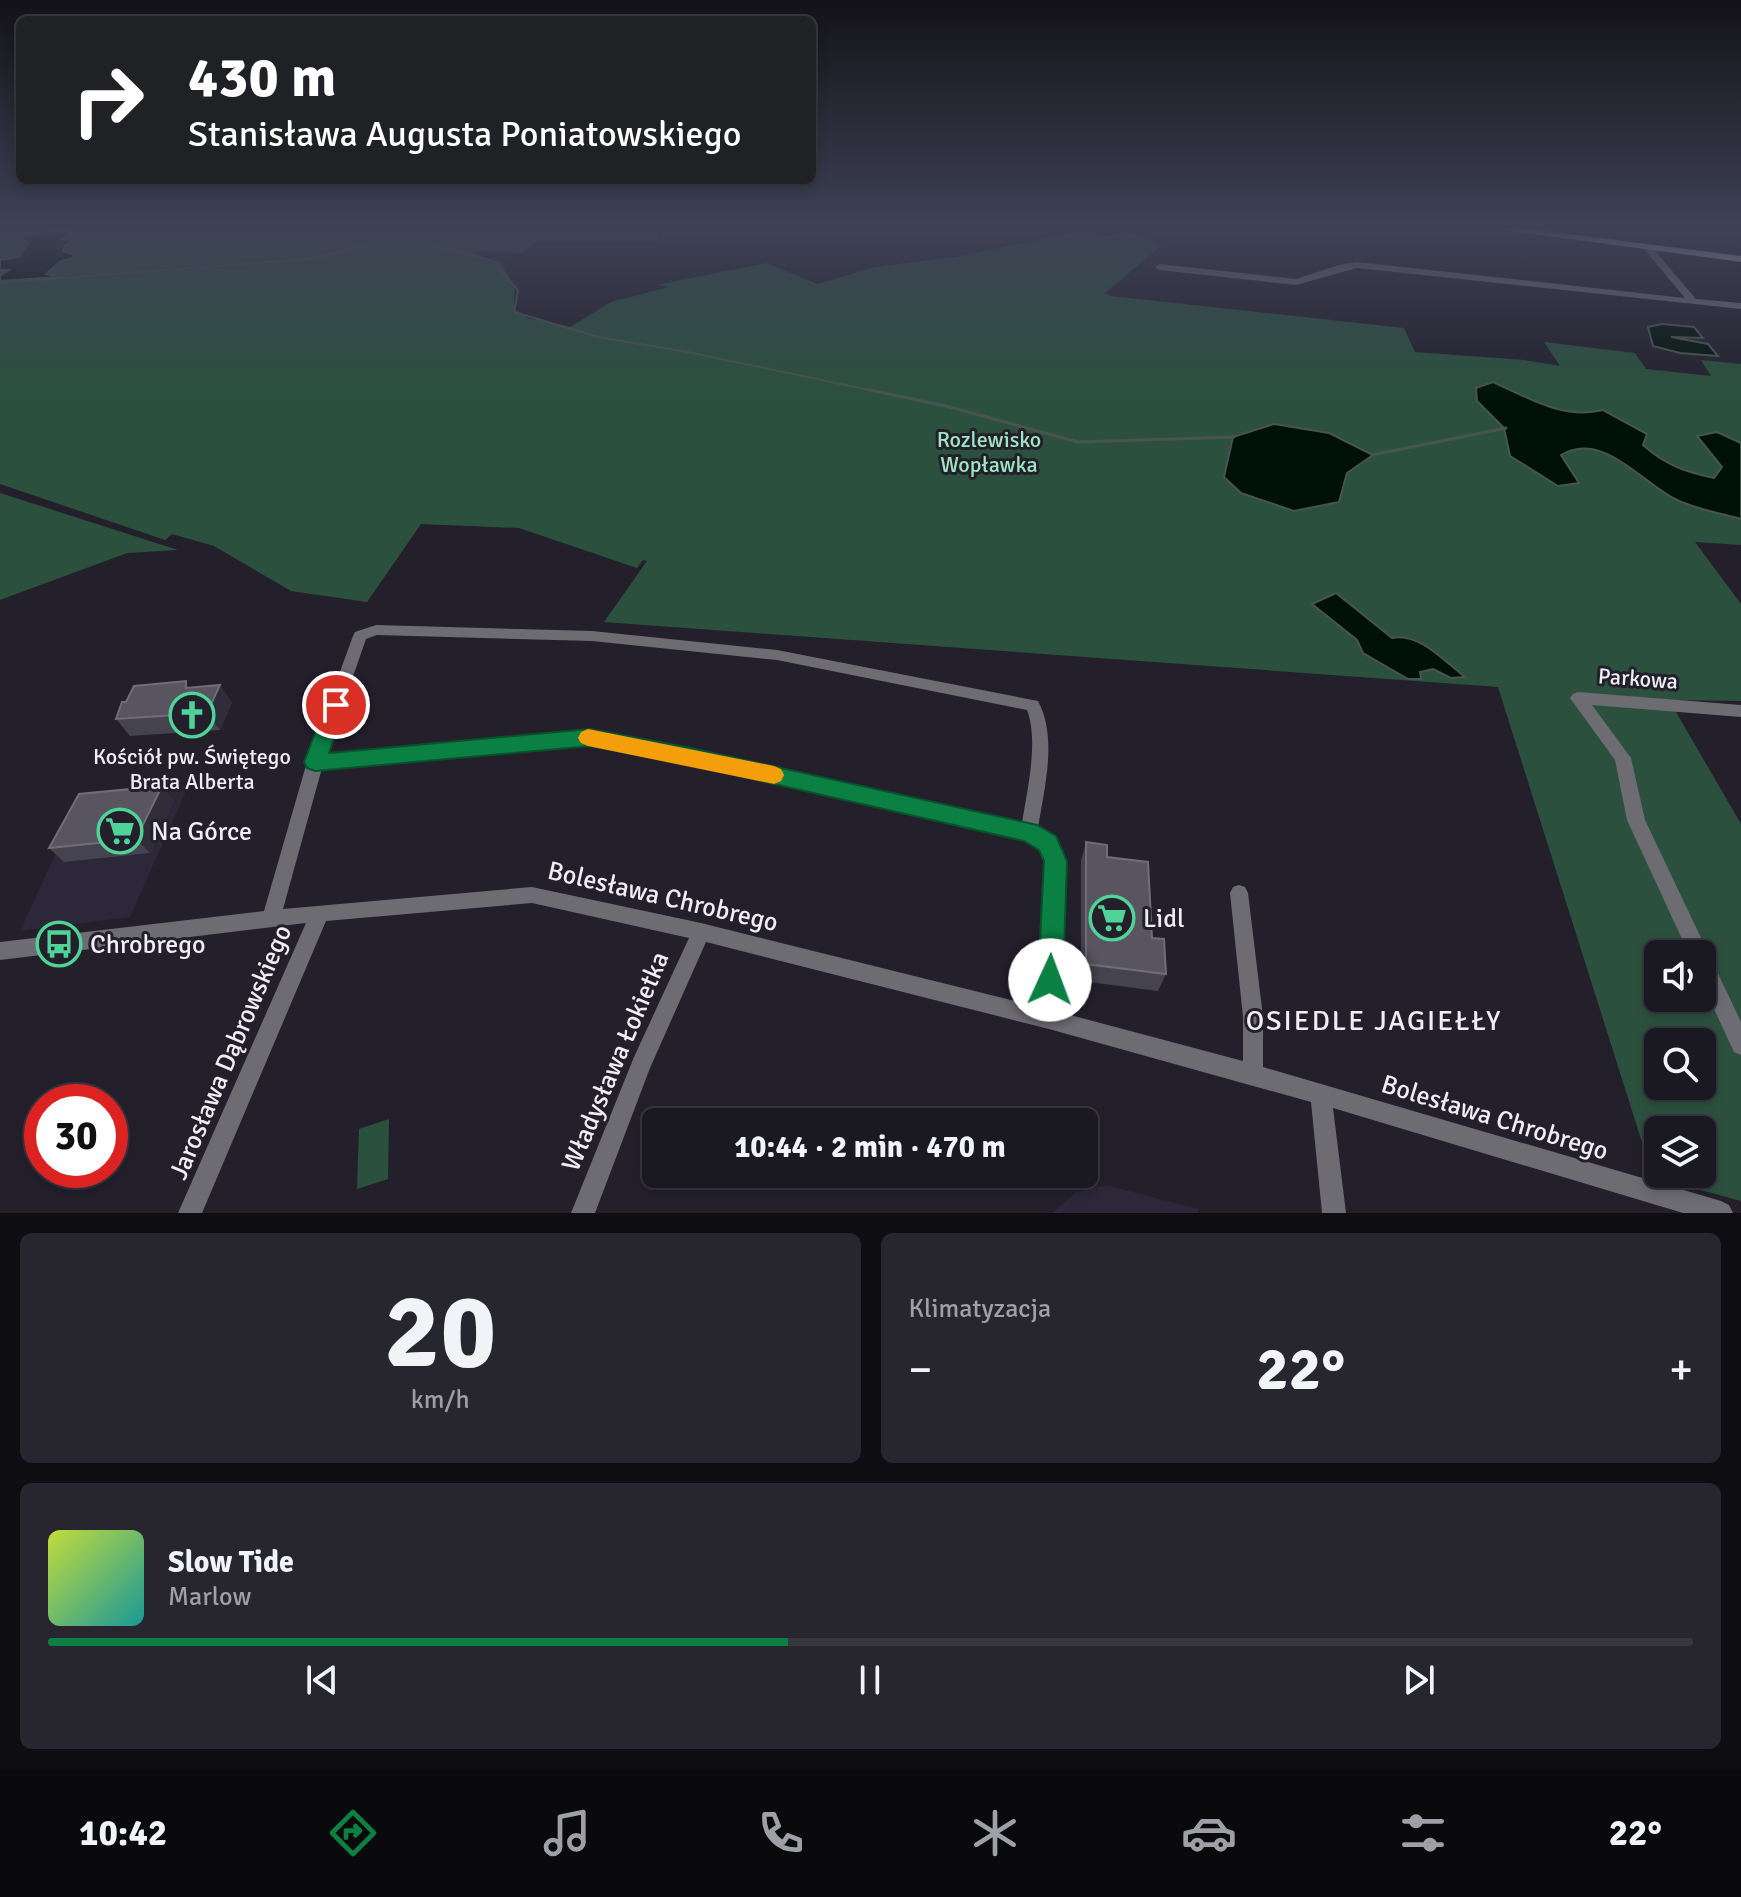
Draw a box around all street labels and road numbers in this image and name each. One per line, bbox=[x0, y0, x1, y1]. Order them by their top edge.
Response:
street label: Parkowa bbox=[1597, 662, 1679, 695]
street label: Bolesława Chrobrego bbox=[544, 855, 781, 939]
street label: Jarosława Dąbrowskiego bbox=[163, 920, 299, 1184]
street label: Władysława Łokietka bbox=[555, 947, 677, 1176]
street label: Bolesława Chrobrego bbox=[1377, 1068, 1612, 1168]

